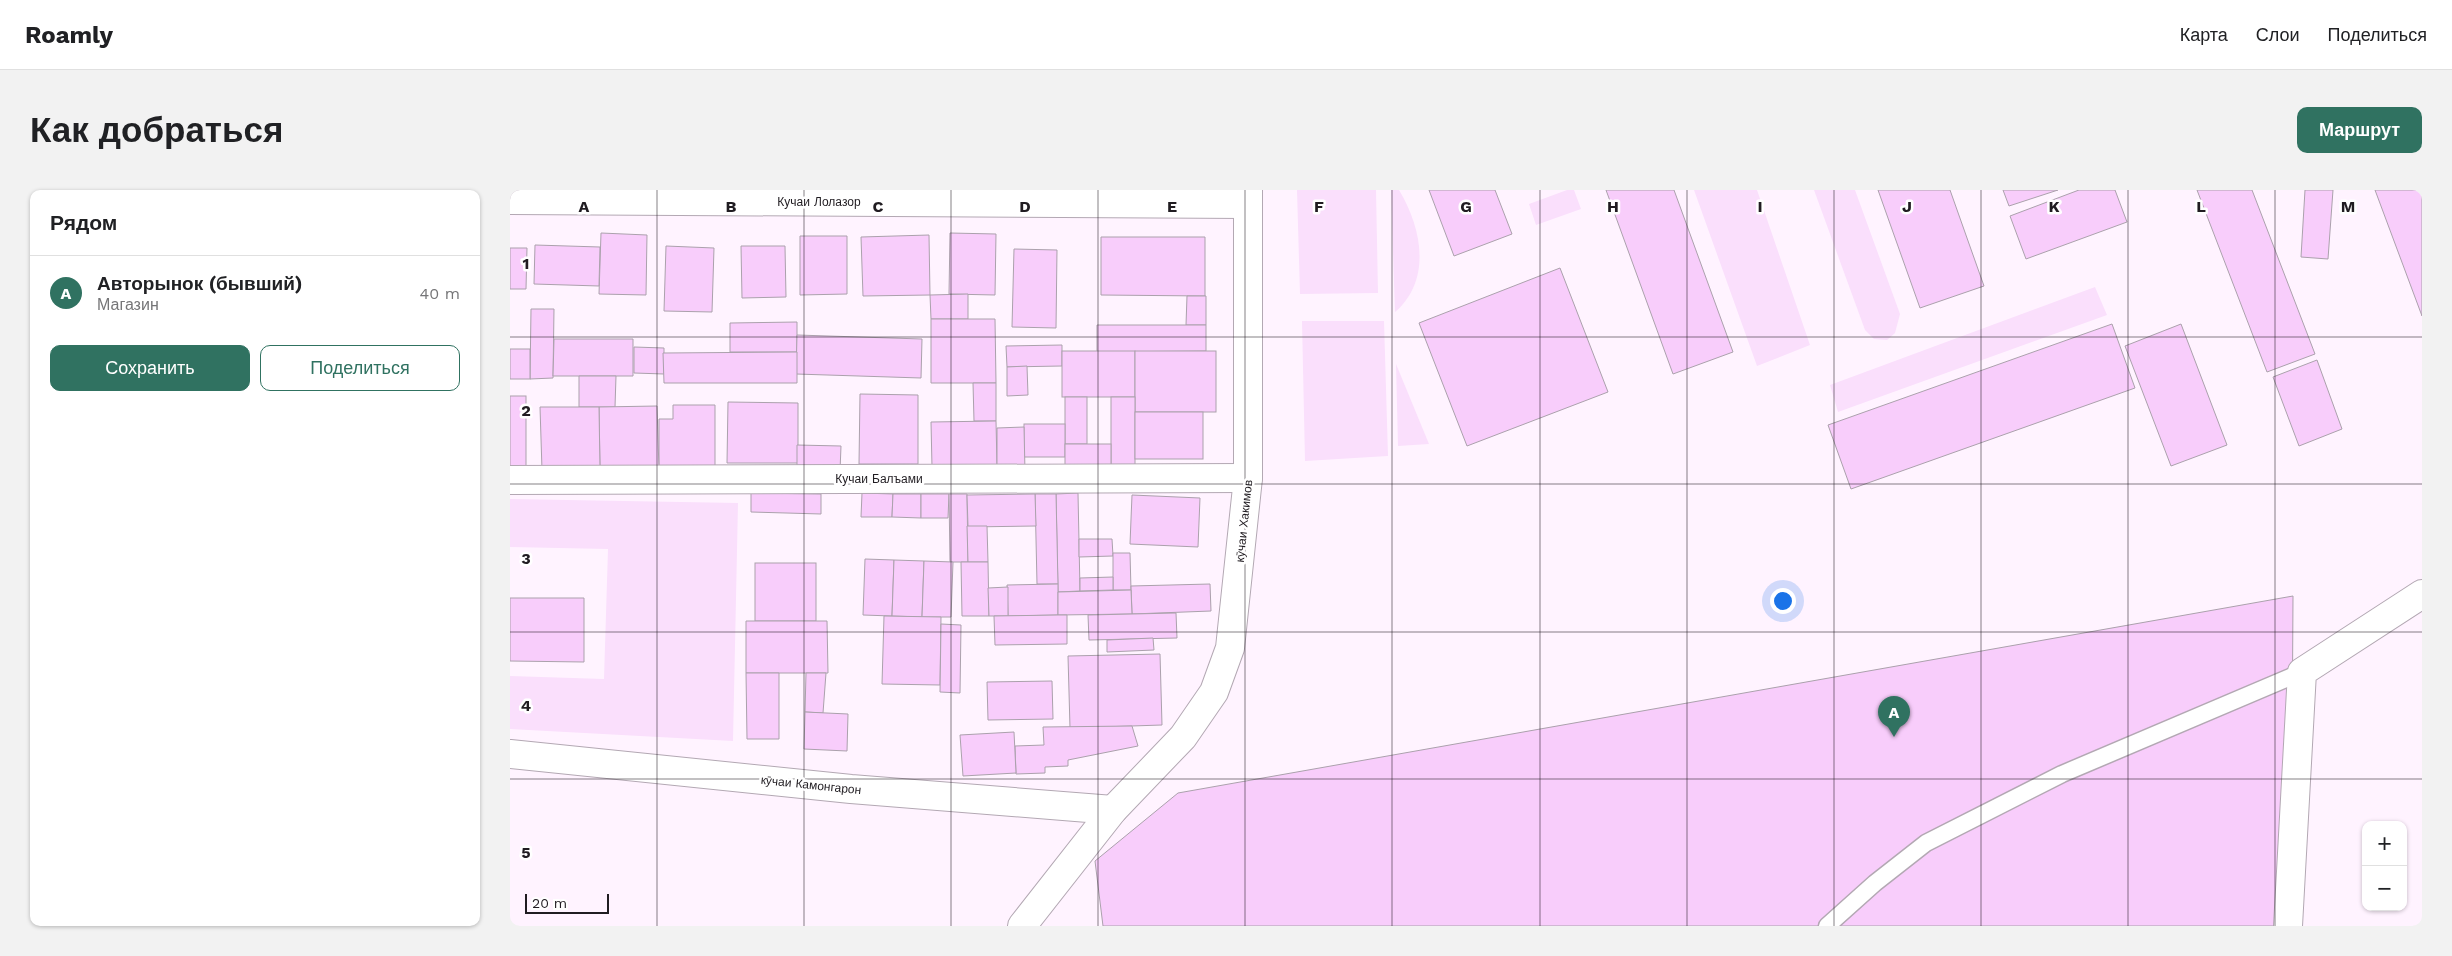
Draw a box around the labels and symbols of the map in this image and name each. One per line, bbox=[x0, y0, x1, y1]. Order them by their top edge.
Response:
street label: Кучаи Лолазор bbox=[777, 195, 861, 209]
text: A bbox=[579, 197, 590, 216]
text: B bbox=[726, 197, 737, 216]
text: C bbox=[873, 197, 884, 216]
text: D bbox=[1019, 197, 1031, 216]
text: E bbox=[1167, 197, 1177, 216]
text: F bbox=[1314, 197, 1324, 216]
text: G bbox=[1460, 197, 1472, 216]
text: H bbox=[1607, 197, 1619, 216]
text: I bbox=[1757, 197, 1763, 216]
text: J bbox=[1902, 197, 1912, 216]
text: K bbox=[2048, 197, 2060, 216]
text: L bbox=[2196, 197, 2206, 216]
text: M bbox=[2341, 197, 2355, 216]
text: 1 bbox=[523, 254, 529, 273]
text: 2 bbox=[521, 401, 531, 420]
street label: Кучаи Балъами bbox=[835, 472, 923, 486]
street label: кӯчаи Хакимов bbox=[1233, 479, 1255, 563]
text: 3 bbox=[521, 549, 531, 568]
your location bbox=[1770, 588, 1796, 614]
text: 4 bbox=[521, 696, 531, 715]
pin: A bbox=[1878, 696, 1910, 737]
street label: кӯчаи Камонгарон bbox=[760, 773, 862, 797]
text: 5 bbox=[521, 843, 531, 862]
scale bar bbox=[525, 891, 609, 914]

